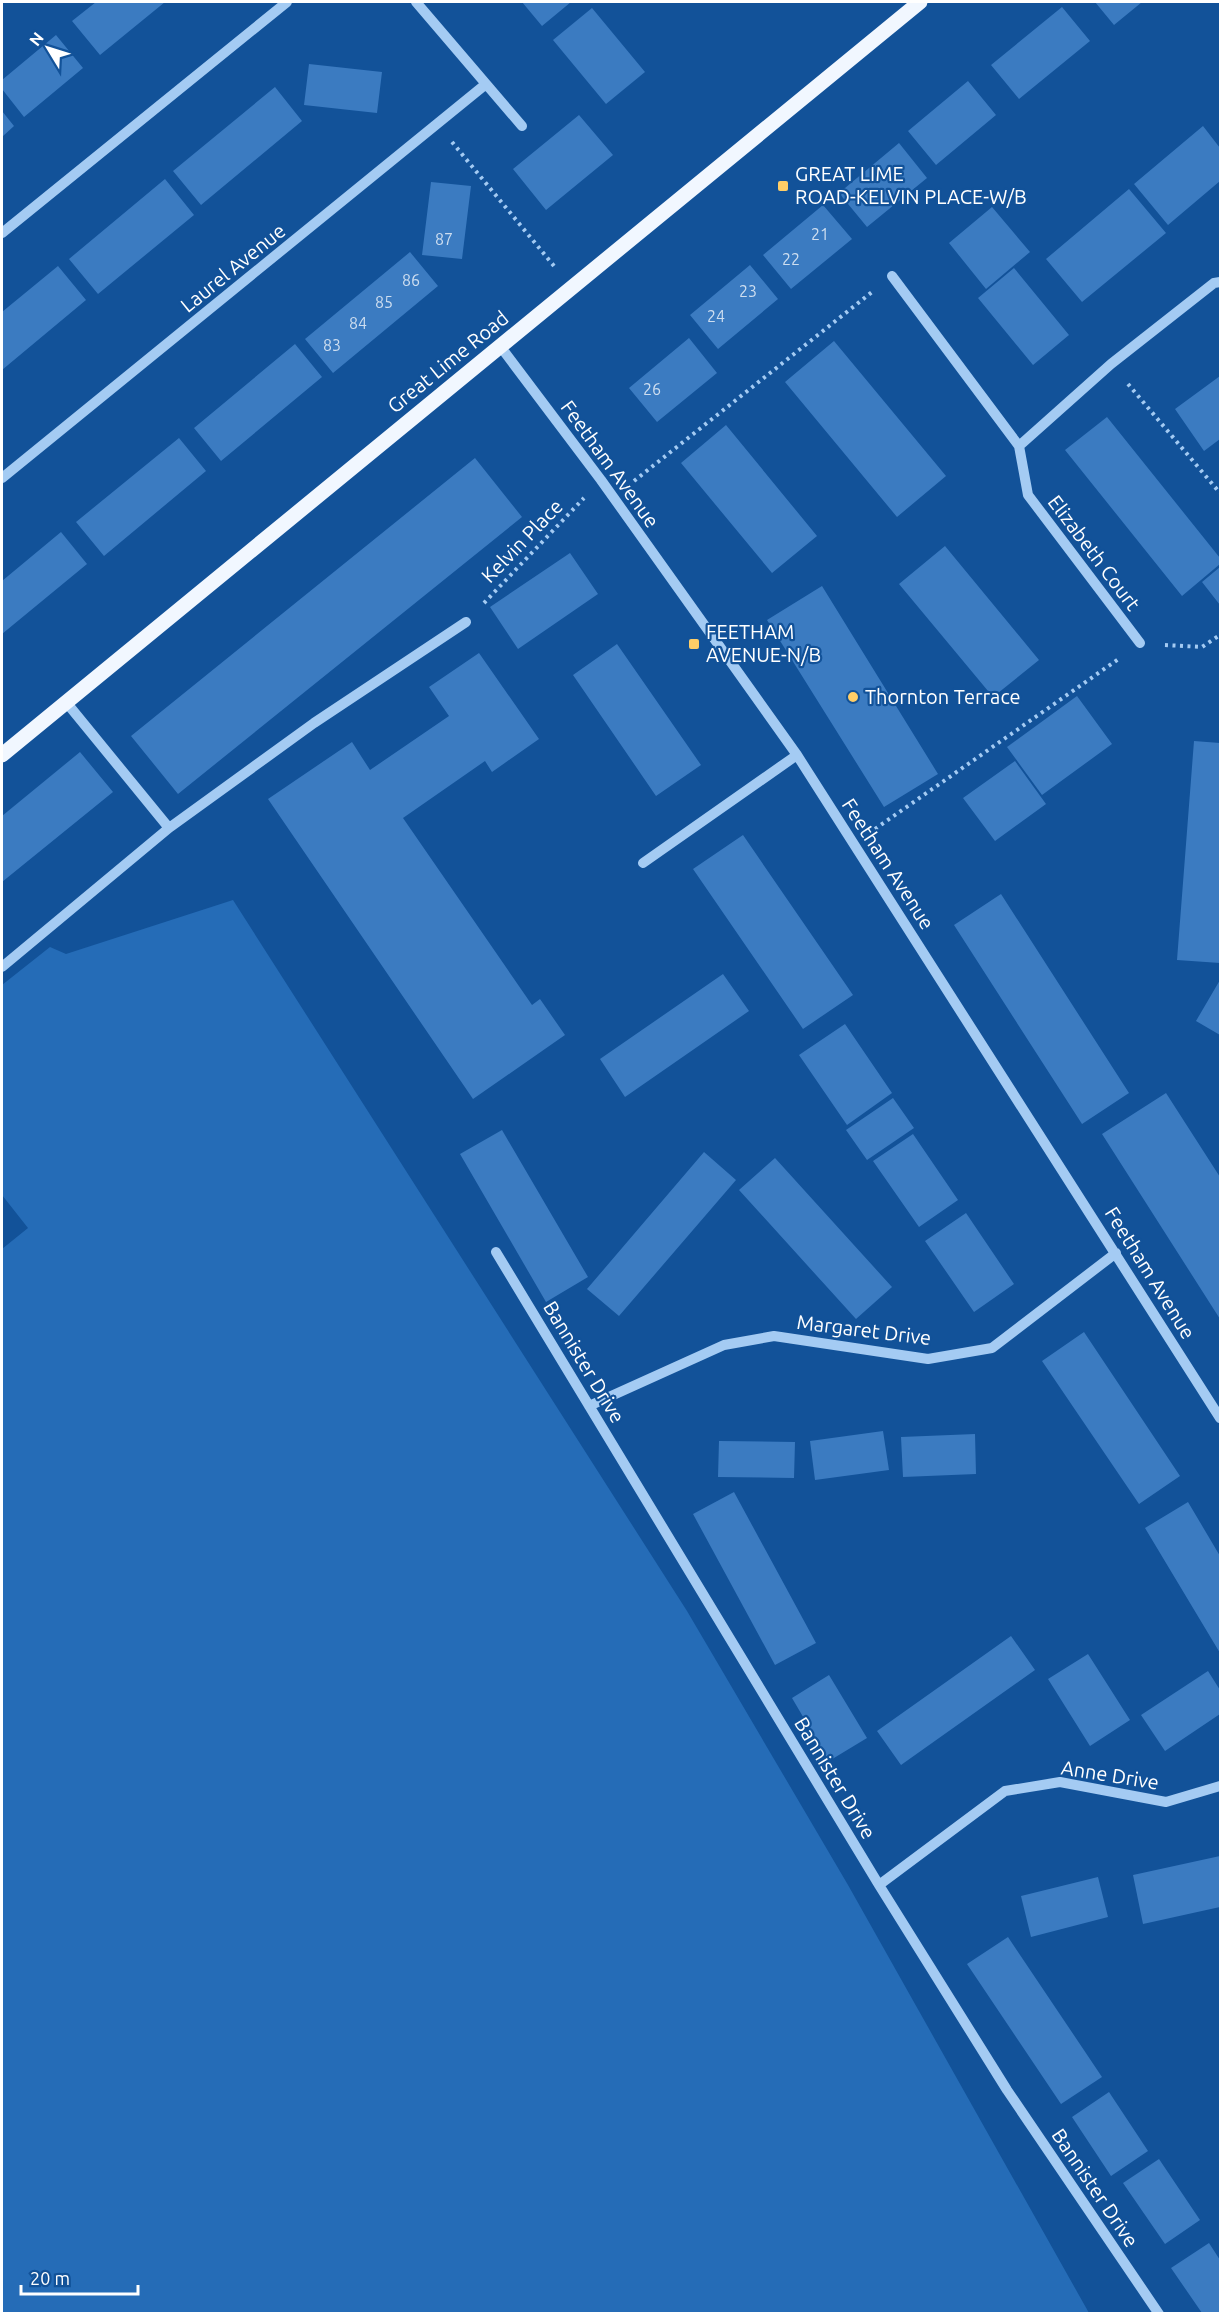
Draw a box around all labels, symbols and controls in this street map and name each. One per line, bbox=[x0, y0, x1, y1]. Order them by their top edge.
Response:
north arrow bbox=[18, 18, 78, 78]
text: N bbox=[25, 29, 47, 49]
place label: GREAT LIME ROAD-KELVIN PLACE-W/B bbox=[795, 162, 1027, 208]
marker: GREAT LIME ROAD-KELVIN PLACE-W/B bbox=[776, 179, 790, 193]
street label: Laurel Avenue bbox=[176, 218, 290, 317]
house number: 21 bbox=[811, 225, 829, 243]
house number: 87 bbox=[435, 230, 453, 248]
house number: 22 bbox=[782, 250, 800, 268]
house number: 86 bbox=[402, 271, 420, 289]
house number: 23 bbox=[739, 282, 757, 300]
house number: 85 bbox=[375, 293, 393, 311]
street label: Great Lime Road bbox=[383, 306, 513, 417]
house number: 24 bbox=[707, 307, 725, 325]
house number: 84 bbox=[349, 314, 367, 332]
house number: 83 bbox=[323, 336, 341, 354]
house number: 26 bbox=[643, 380, 661, 398]
street label: Feetham Avenue bbox=[557, 396, 664, 532]
street label: Elizabeth Court bbox=[1044, 491, 1145, 615]
street label: Kelvin Place bbox=[476, 494, 567, 587]
place label: FEETHAM AVENUE-N/B bbox=[706, 620, 821, 666]
marker: FEETHAM AVENUE-N/B bbox=[687, 637, 701, 651]
place label: Thornton Terrace bbox=[865, 685, 1021, 708]
marker: Thornton Terrace bbox=[846, 690, 860, 704]
street label: Feetham Avenue bbox=[838, 794, 939, 933]
street label: Feetham Avenue bbox=[1101, 1202, 1200, 1343]
street label: Bannister Drive bbox=[539, 1297, 630, 1427]
street label: Margaret Drive bbox=[795, 1310, 933, 1349]
street label: Bannister Drive bbox=[790, 1713, 881, 1843]
street label: Anne Drive bbox=[1060, 1755, 1161, 1794]
street label: Bannister Drive bbox=[1047, 2124, 1143, 2251]
scale bar bbox=[21, 2258, 138, 2296]
text: 20 m bbox=[30, 2268, 70, 2288]

